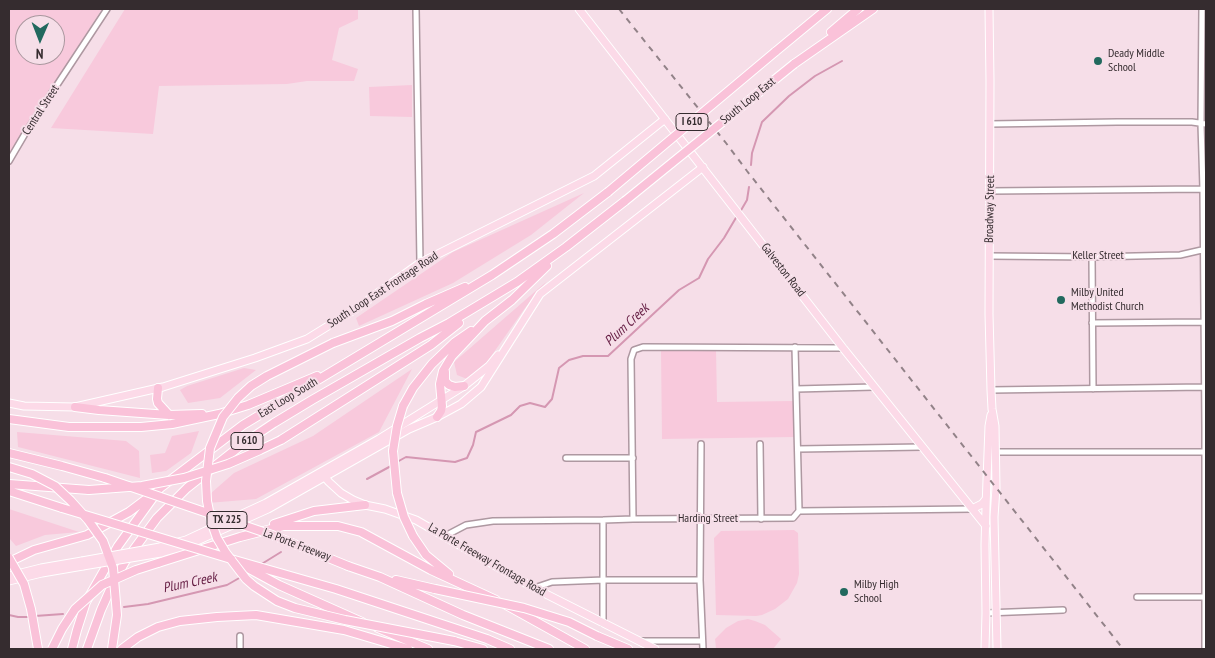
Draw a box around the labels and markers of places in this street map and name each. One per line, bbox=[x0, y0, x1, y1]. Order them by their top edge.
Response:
place label: Deady Middle School bbox=[1108, 47, 1165, 75]
marker: Deady Middle School bbox=[1092, 55, 1104, 67]
place label: Milby United Methodist Church bbox=[1071, 286, 1144, 314]
marker: Milby United Methodist Church bbox=[1055, 294, 1067, 306]
place label: Milby High School bbox=[854, 578, 899, 606]
marker: Milby High School bbox=[838, 586, 850, 598]

